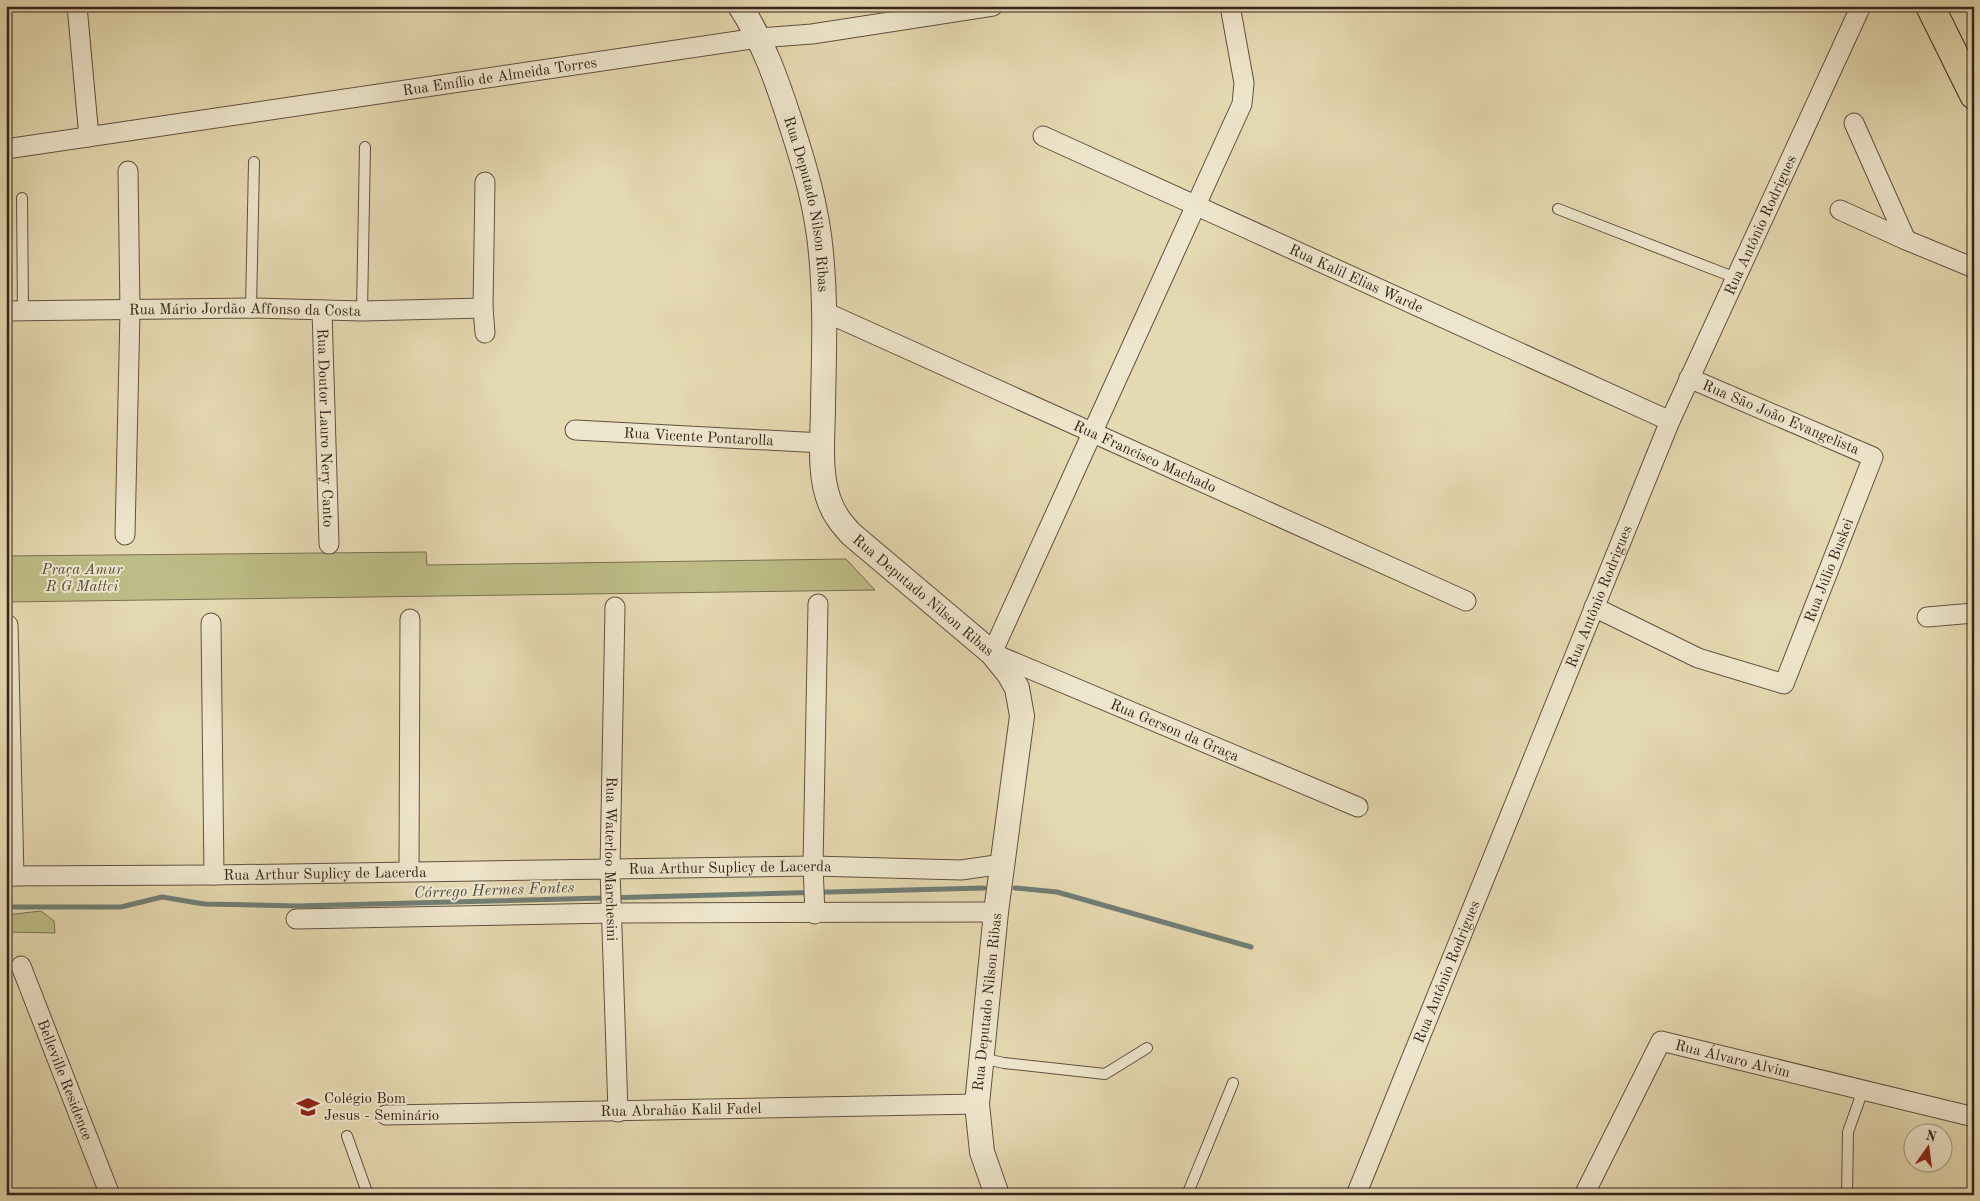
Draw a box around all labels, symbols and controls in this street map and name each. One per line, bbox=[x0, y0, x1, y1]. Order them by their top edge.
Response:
street label: Rua Emílio de Almeida Torres bbox=[402, 56, 598, 99]
street label: Rua Deputado Nilson Ribas bbox=[780, 115, 830, 292]
street label: Rua Antônio Rodrigues bbox=[1723, 153, 1800, 298]
street label: Rua Kalil Elias Warde bbox=[1286, 243, 1425, 317]
street label: Rua Mário Jordão Affonso da Costa bbox=[129, 302, 362, 320]
street label: Rua Doutor Lauro Nery Canto bbox=[314, 328, 335, 528]
street label: Rua São João Evangelista bbox=[1700, 378, 1862, 459]
street label: Rua Francisco Machado bbox=[1071, 419, 1218, 496]
street label: Rua Vicente Pontarolla bbox=[623, 427, 775, 449]
street label: Rua Júlio Buskei bbox=[1803, 517, 1857, 625]
street label: Rua Antônio Rodrigues bbox=[1565, 524, 1636, 670]
street label: Rua Deputado Nilson Ribas bbox=[849, 533, 996, 660]
park label: Praça Amur R G Mattei bbox=[41, 563, 123, 595]
street label: Rua Gerson da Graça bbox=[1108, 698, 1242, 765]
street label: Rua Waterloo Marchesini bbox=[601, 776, 618, 942]
street label: Rua Arthur Suplicy de Lacerda bbox=[628, 860, 832, 878]
street label: Rua Arthur Suplicy de Lacerda bbox=[223, 866, 427, 884]
water label: Córrego Hermes Fontes bbox=[413, 880, 575, 902]
street label: Rua Antônio Rodrigues bbox=[1412, 899, 1484, 1046]
street label: Rua Deputado Nilson Ribas bbox=[972, 912, 1005, 1092]
street label: Belleville Residence bbox=[34, 1018, 94, 1143]
street label: Rua Álvaro Alvim bbox=[1673, 1039, 1792, 1081]
place label: Colégio Bom Jesus - Seminário bbox=[324, 1092, 439, 1124]
school or university icon: Colégio Bom Jesus - Seminário bbox=[295, 1094, 321, 1120]
street label: Rua Abrahão Kalil Fadel bbox=[600, 1102, 762, 1120]
north arrow bbox=[1902, 1124, 1952, 1174]
text: N bbox=[1924, 1128, 1938, 1145]

